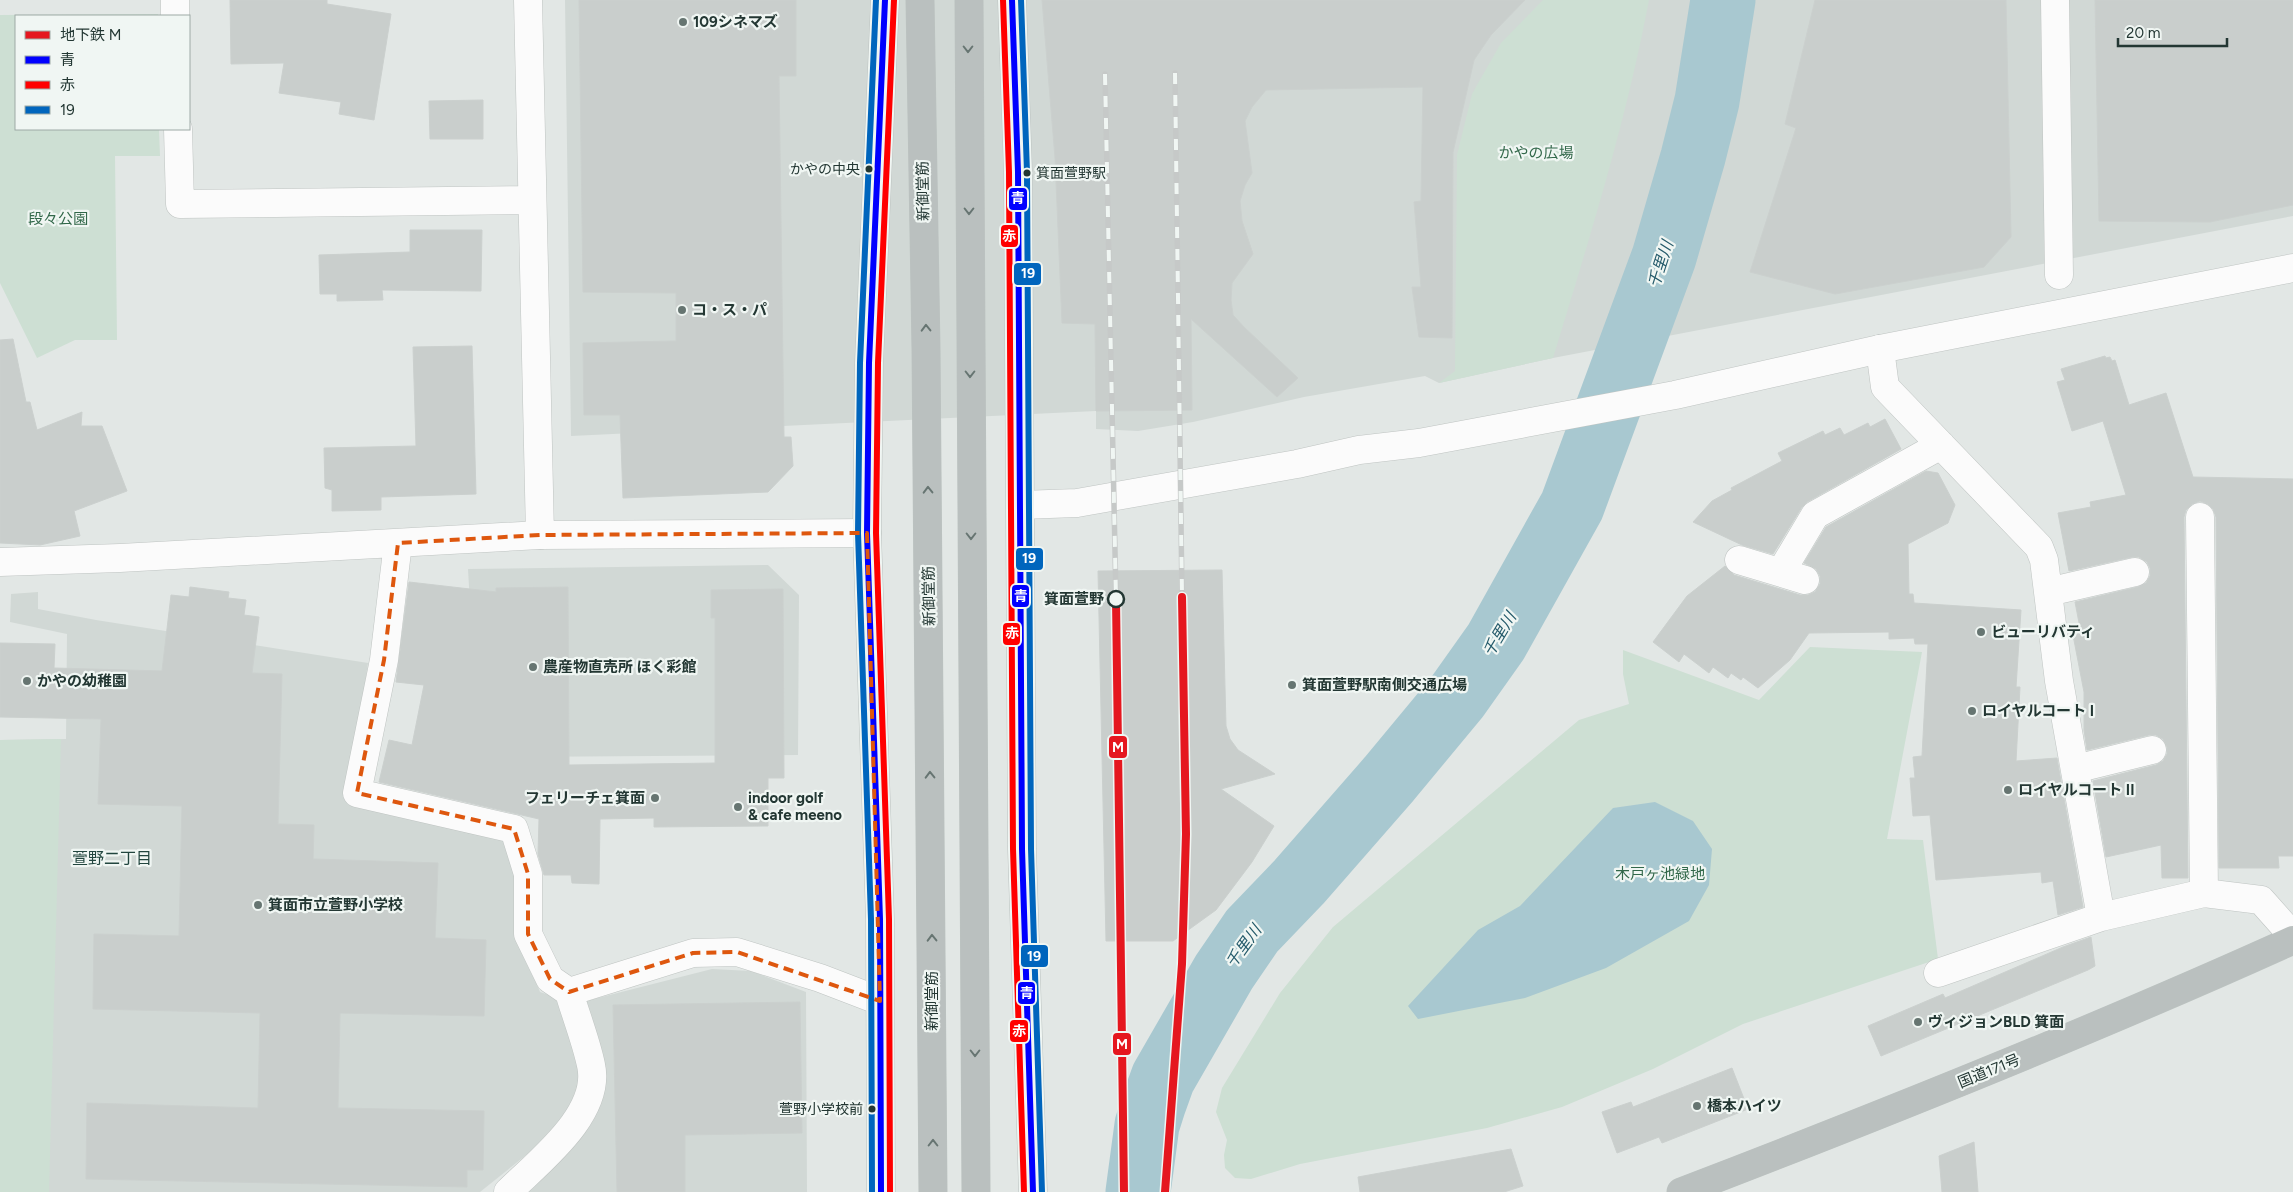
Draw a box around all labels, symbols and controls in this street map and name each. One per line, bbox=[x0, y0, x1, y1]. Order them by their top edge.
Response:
place label: 109シネマズ bbox=[693, 13, 778, 31]
legend bbox=[15, 15, 190, 130]
scale bar bbox=[2118, 15, 2227, 47]
marker: 109シネマズ bbox=[677, 16, 689, 28]
text: 20 m bbox=[2126, 24, 2160, 42]
text: 地下鉄 M bbox=[60, 26, 121, 44]
one-way arrow bbox=[963, 45, 974, 53]
text: 青 bbox=[60, 51, 75, 69]
text: 赤 bbox=[60, 76, 75, 94]
text: 19 bbox=[60, 101, 75, 119]
park label: かやの広場 bbox=[1498, 144, 1574, 162]
place label: かやの中央 bbox=[790, 161, 860, 178]
street label: 新御堂筋 bbox=[913, 161, 933, 221]
marker: かやの中央 bbox=[864, 164, 874, 174]
place label: 箕面萱野駅 bbox=[1036, 165, 1106, 182]
marker: 箕面萱野駅 bbox=[1022, 168, 1032, 178]
line badge: 青 bbox=[1008, 187, 1028, 211]
text: 青 bbox=[1011, 190, 1025, 207]
one-way arrow bbox=[963, 207, 974, 215]
park label: 段々公園 bbox=[28, 210, 88, 228]
line badge: 赤 bbox=[1000, 224, 1019, 248]
text: 赤 bbox=[1002, 228, 1016, 245]
water label: 千里川 bbox=[1644, 236, 1678, 290]
line badge: 19 bbox=[1013, 262, 1042, 286]
text: 19 bbox=[1021, 265, 1035, 282]
place label: コ・ス・パ bbox=[692, 301, 767, 319]
marker: コ・ス・パ bbox=[676, 304, 688, 316]
one-way arrow bbox=[921, 324, 931, 332]
one-way arrow bbox=[965, 370, 975, 378]
one-way arrow bbox=[922, 486, 933, 494]
one-way arrow bbox=[966, 532, 976, 540]
line badge: 19 bbox=[1015, 547, 1044, 571]
text: 19 bbox=[1022, 550, 1036, 567]
street label: 新御堂筋 bbox=[919, 566, 939, 626]
line badge: 青 bbox=[1011, 584, 1030, 608]
text: 青 bbox=[1014, 588, 1028, 605]
place label: 箕面萱野 bbox=[1044, 590, 1104, 608]
marker: 箕面萱野 bbox=[1107, 590, 1125, 608]
water label: 千里川 bbox=[1479, 607, 1521, 660]
line badge: 赤 bbox=[1002, 622, 1021, 646]
place label: ビューリバティ bbox=[1991, 623, 2095, 641]
text: 赤 bbox=[1005, 625, 1019, 642]
marker: ビューリバティ bbox=[1975, 626, 1987, 638]
place label: 農産物直売所 ほく彩館 bbox=[543, 658, 697, 676]
marker: 農産物直売所 ほく彩館 bbox=[527, 661, 539, 673]
place label: かやの幼稚園 bbox=[37, 672, 127, 690]
marker: かやの幼稚園 bbox=[21, 675, 33, 687]
place label: 箕面萱野駅南側交通広場 bbox=[1302, 676, 1467, 694]
marker: 箕面萱野駅南側交通広場 bbox=[1286, 679, 1298, 691]
place label: ロイヤルコート I bbox=[1982, 702, 2094, 720]
marker: ロイヤルコート I bbox=[1966, 705, 1978, 717]
line badge: M bbox=[1108, 735, 1128, 759]
text: M bbox=[1112, 739, 1124, 756]
one-way arrow bbox=[925, 771, 935, 779]
place label: ロイヤルコート II bbox=[2018, 781, 2135, 799]
marker: ロイヤルコート II bbox=[2002, 784, 2014, 796]
place label: フェリーチェ箕面 bbox=[525, 789, 645, 807]
place label: indoor golf & cafe meeno bbox=[748, 789, 842, 824]
marker: フェリーチェ箕面 bbox=[649, 792, 661, 804]
marker: indoor golf & cafe meeno bbox=[732, 801, 744, 813]
district label: 萱野二丁目 bbox=[72, 849, 152, 868]
park label: 木戸ヶ池緑地 bbox=[1615, 865, 1705, 883]
place label: 箕面市立萱野小学校 bbox=[268, 896, 403, 914]
marker: 箕面市立萱野小学校 bbox=[252, 899, 264, 911]
water label: 千里川 bbox=[1222, 920, 1266, 971]
one-way arrow bbox=[927, 934, 937, 942]
line badge: 19 bbox=[1020, 944, 1049, 968]
text: 19 bbox=[1027, 948, 1041, 965]
street label: 新御堂筋 bbox=[923, 971, 941, 1031]
line badge: 青 bbox=[1017, 981, 1036, 1005]
text: 青 bbox=[1020, 985, 1034, 1002]
place label: ヴィジョンBLD 箕面 bbox=[1928, 1013, 2064, 1031]
marker: ヴィジョンBLD 箕面 bbox=[1912, 1016, 1924, 1028]
line badge: 赤 bbox=[1009, 1019, 1029, 1043]
text: 赤 bbox=[1012, 1023, 1026, 1040]
line badge: M bbox=[1112, 1032, 1132, 1056]
text: M bbox=[1116, 1036, 1128, 1053]
one-way arrow bbox=[970, 1050, 980, 1057]
street label: 国道171号 bbox=[1955, 1050, 2023, 1092]
place label: 橋本ハイツ bbox=[1707, 1097, 1782, 1115]
marker: 橋本ハイツ bbox=[1691, 1100, 1703, 1112]
place label: 萱野小学校前 bbox=[779, 1101, 863, 1118]
marker: 萱野小学校前 bbox=[867, 1104, 877, 1114]
one-way arrow bbox=[928, 1139, 938, 1147]

